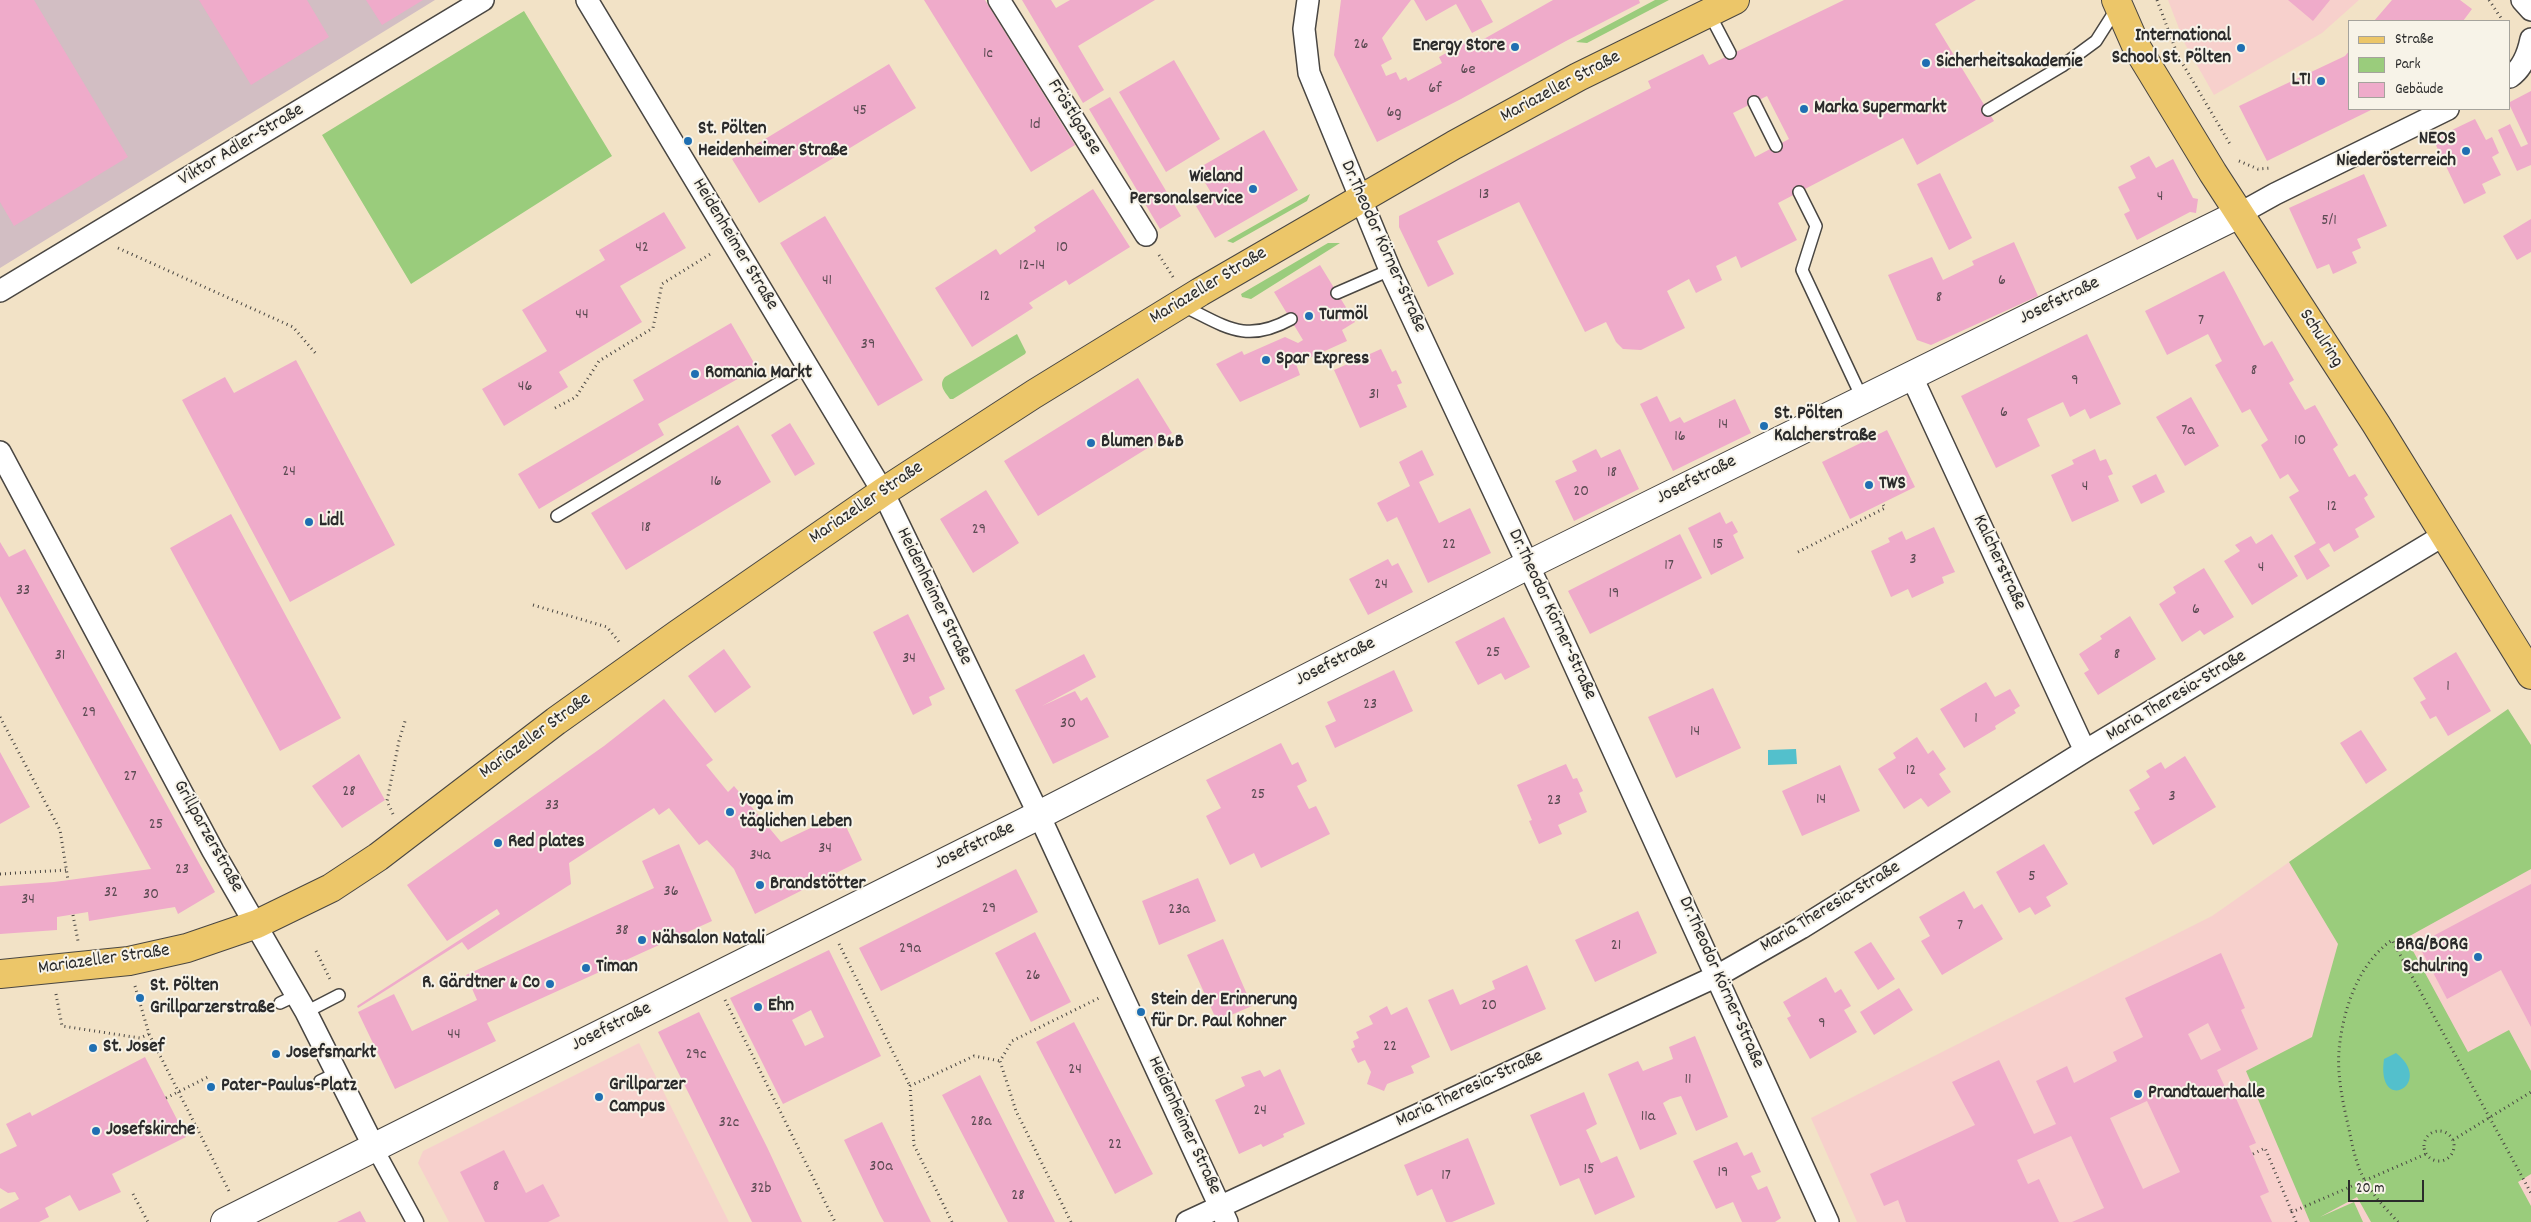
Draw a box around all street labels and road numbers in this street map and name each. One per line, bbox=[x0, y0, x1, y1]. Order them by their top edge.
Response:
street label: Mariazeller Straße bbox=[1497, 47, 1625, 129]
street label: Fröstlgasse bbox=[1041, 76, 1105, 160]
street label: Viktor Adler-Straße bbox=[175, 100, 309, 192]
street label: Dr.Theodor Körner-Straße bbox=[1334, 158, 1430, 336]
street label: Heidenheimer Straße bbox=[686, 175, 782, 315]
street label: Mariazeller Straße bbox=[1146, 243, 1272, 331]
street label: Josefstraße bbox=[2016, 273, 2104, 331]
street label: Schulring bbox=[2293, 306, 2347, 372]
street label: Josefstraße bbox=[1653, 451, 1741, 511]
street label: Mariazeller Straße bbox=[806, 457, 928, 551]
street label: Kalcherstraße bbox=[1966, 512, 2030, 614]
street label: Heidenheimer Straße bbox=[890, 525, 976, 669]
street label: Dr.Theodor Körner-Straße bbox=[1501, 526, 1601, 704]
street label: Josefstraße bbox=[1292, 633, 1380, 693]
street label: Maria Theresia-Straße bbox=[2103, 646, 2251, 748]
street label: Mariazeller Straße bbox=[476, 689, 596, 785]
street label: Grillparzerstraße bbox=[167, 777, 247, 897]
street label: Josefstraße bbox=[931, 818, 1019, 876]
street label: Maria Theresia-Straße bbox=[1757, 857, 1905, 959]
street label: Dr.Theodor Körner-Straße bbox=[1672, 894, 1768, 1072]
street label: Mariazeller Straße bbox=[37, 940, 171, 982]
street label: Josefstraße bbox=[568, 998, 656, 1058]
street label: Maria Theresia-Straße bbox=[1393, 1046, 1547, 1134]
street label: Heidenheimer Straße bbox=[1141, 1053, 1225, 1199]

